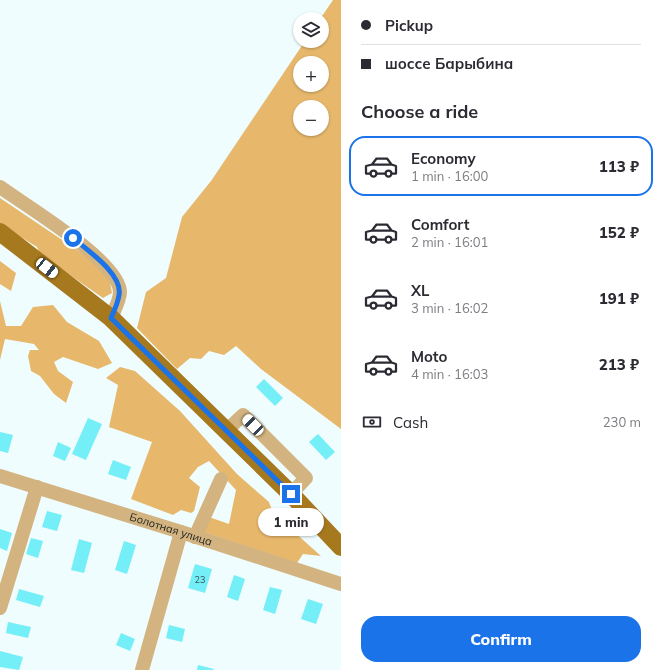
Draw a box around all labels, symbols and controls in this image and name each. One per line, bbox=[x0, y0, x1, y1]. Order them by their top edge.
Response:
map controls bbox=[293, 12, 329, 136]
button: layers bbox=[293, 12, 329, 48]
text: Pickup bbox=[385, 16, 433, 35]
text: шоссе Барыбина bbox=[385, 54, 513, 73]
button: + bbox=[293, 56, 329, 92]
button: − bbox=[293, 100, 329, 136]
text: Choose a ride bbox=[361, 100, 478, 123]
icon: car bbox=[363, 148, 399, 184]
text: Economy bbox=[411, 149, 476, 168]
text: 113 ₽ bbox=[599, 157, 639, 176]
text: 1 min · 16:00 bbox=[411, 168, 488, 184]
icon: car bbox=[363, 214, 399, 250]
text: Comfort bbox=[411, 215, 469, 234]
text: 152 ₽ bbox=[599, 223, 639, 242]
route start bbox=[64, 229, 82, 247]
text: 2 min · 16:01 bbox=[411, 234, 488, 250]
car bbox=[34, 256, 60, 280]
icon: car bbox=[363, 280, 399, 316]
text: XL bbox=[411, 281, 429, 300]
text: 191 ₽ bbox=[599, 289, 639, 308]
text: 3 min · 16:02 bbox=[411, 300, 488, 316]
icon: car bbox=[363, 346, 399, 382]
text: Moto bbox=[411, 347, 447, 366]
text: 213 ₽ bbox=[599, 355, 639, 374]
text: 4 min · 16:03 bbox=[411, 366, 488, 382]
icon: cash bbox=[361, 411, 383, 433]
car bbox=[240, 412, 266, 438]
text: Cash bbox=[393, 413, 428, 432]
text: 230 m bbox=[603, 414, 641, 430]
route end bbox=[282, 485, 300, 503]
callout: 1 min bbox=[258, 508, 324, 536]
street label: Болотная улица bbox=[128, 510, 214, 549]
text: 1 min bbox=[274, 514, 308, 530]
house number: 23 bbox=[195, 574, 205, 585]
button: Confirm bbox=[361, 616, 641, 662]

